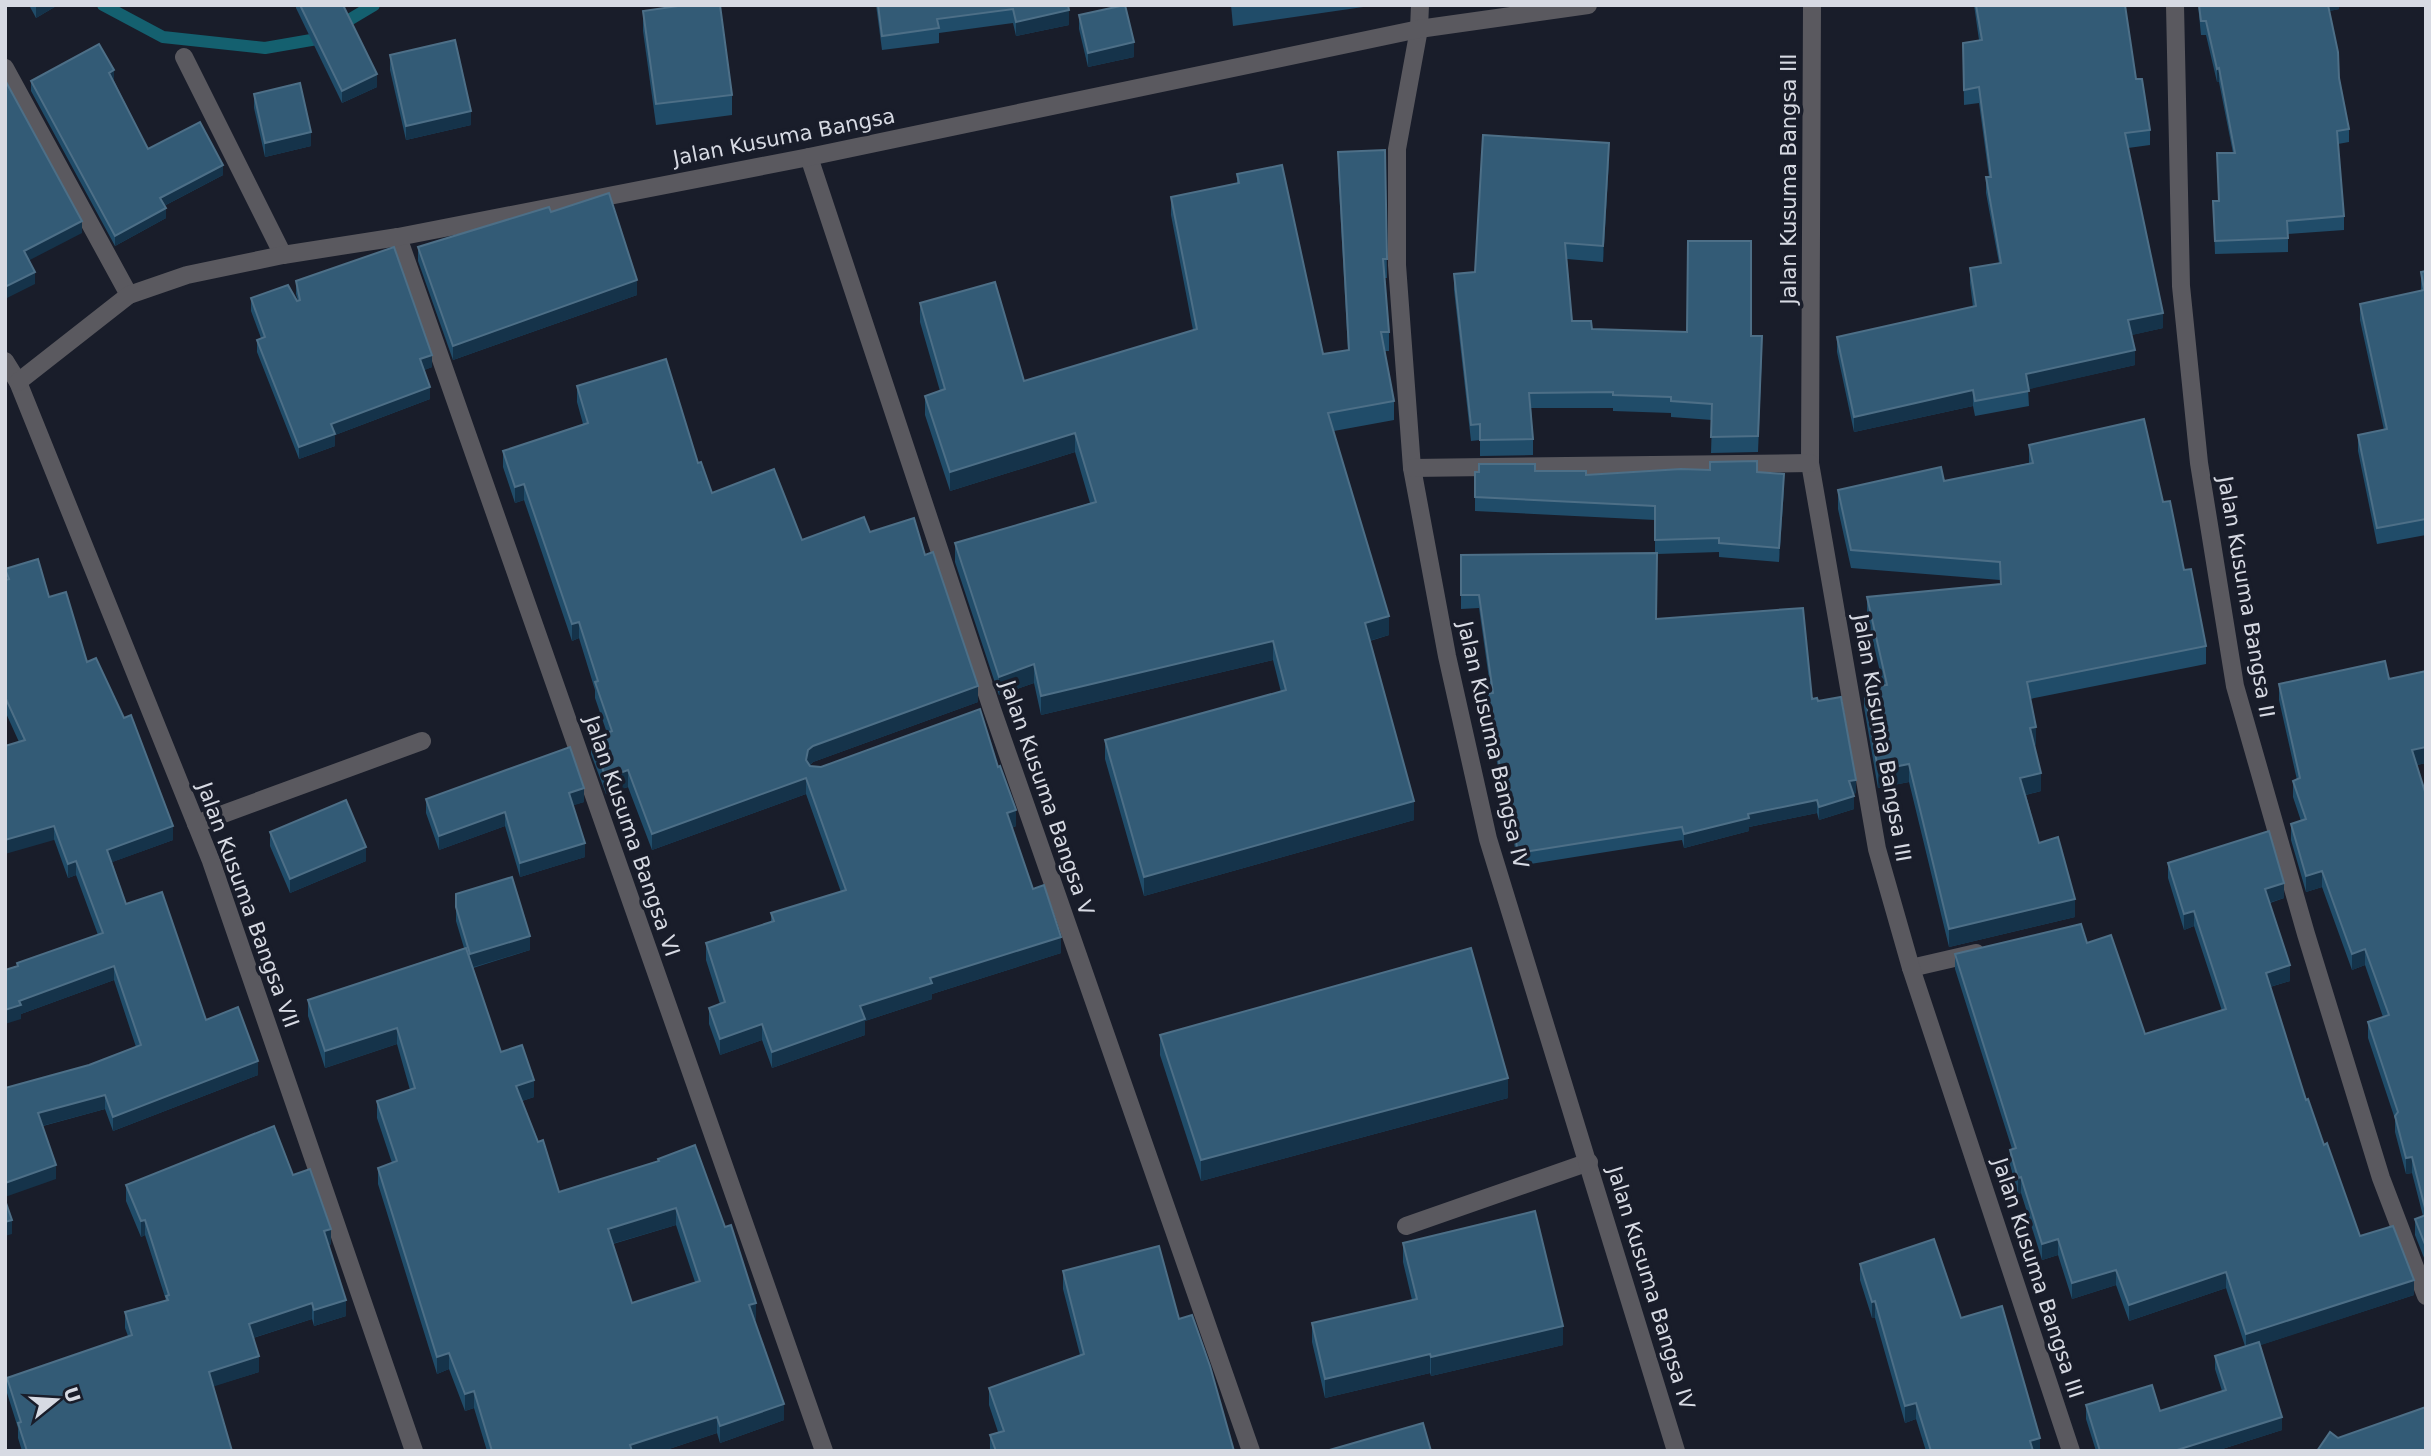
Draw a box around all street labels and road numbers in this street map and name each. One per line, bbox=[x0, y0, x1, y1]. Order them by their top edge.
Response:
street label: Jalan Kusuma Bangsa III bbox=[1777, 53, 1801, 307]
street label: Jalan Kusuma Bangsa bbox=[669, 104, 897, 171]
street label: Jalan Kusuma Bangsa II bbox=[2213, 472, 2279, 720]
street label: Jalan Kusuma Bangsa III bbox=[1848, 610, 1916, 864]
street label: Jalan Kusuma Bangsa IV bbox=[1452, 617, 1533, 872]
street label: Jalan Kusuma Bangsa V bbox=[995, 676, 1099, 919]
street label: Jalan Kusuma Bangsa VI bbox=[579, 711, 685, 960]
street label: Jalan Kusuma Bangsa VII bbox=[192, 777, 304, 1031]
street label: Jalan Kusuma Bangsa III bbox=[1987, 1153, 2088, 1401]
street label: Jalan Kusuma Bangsa IV bbox=[1602, 1162, 1700, 1413]

